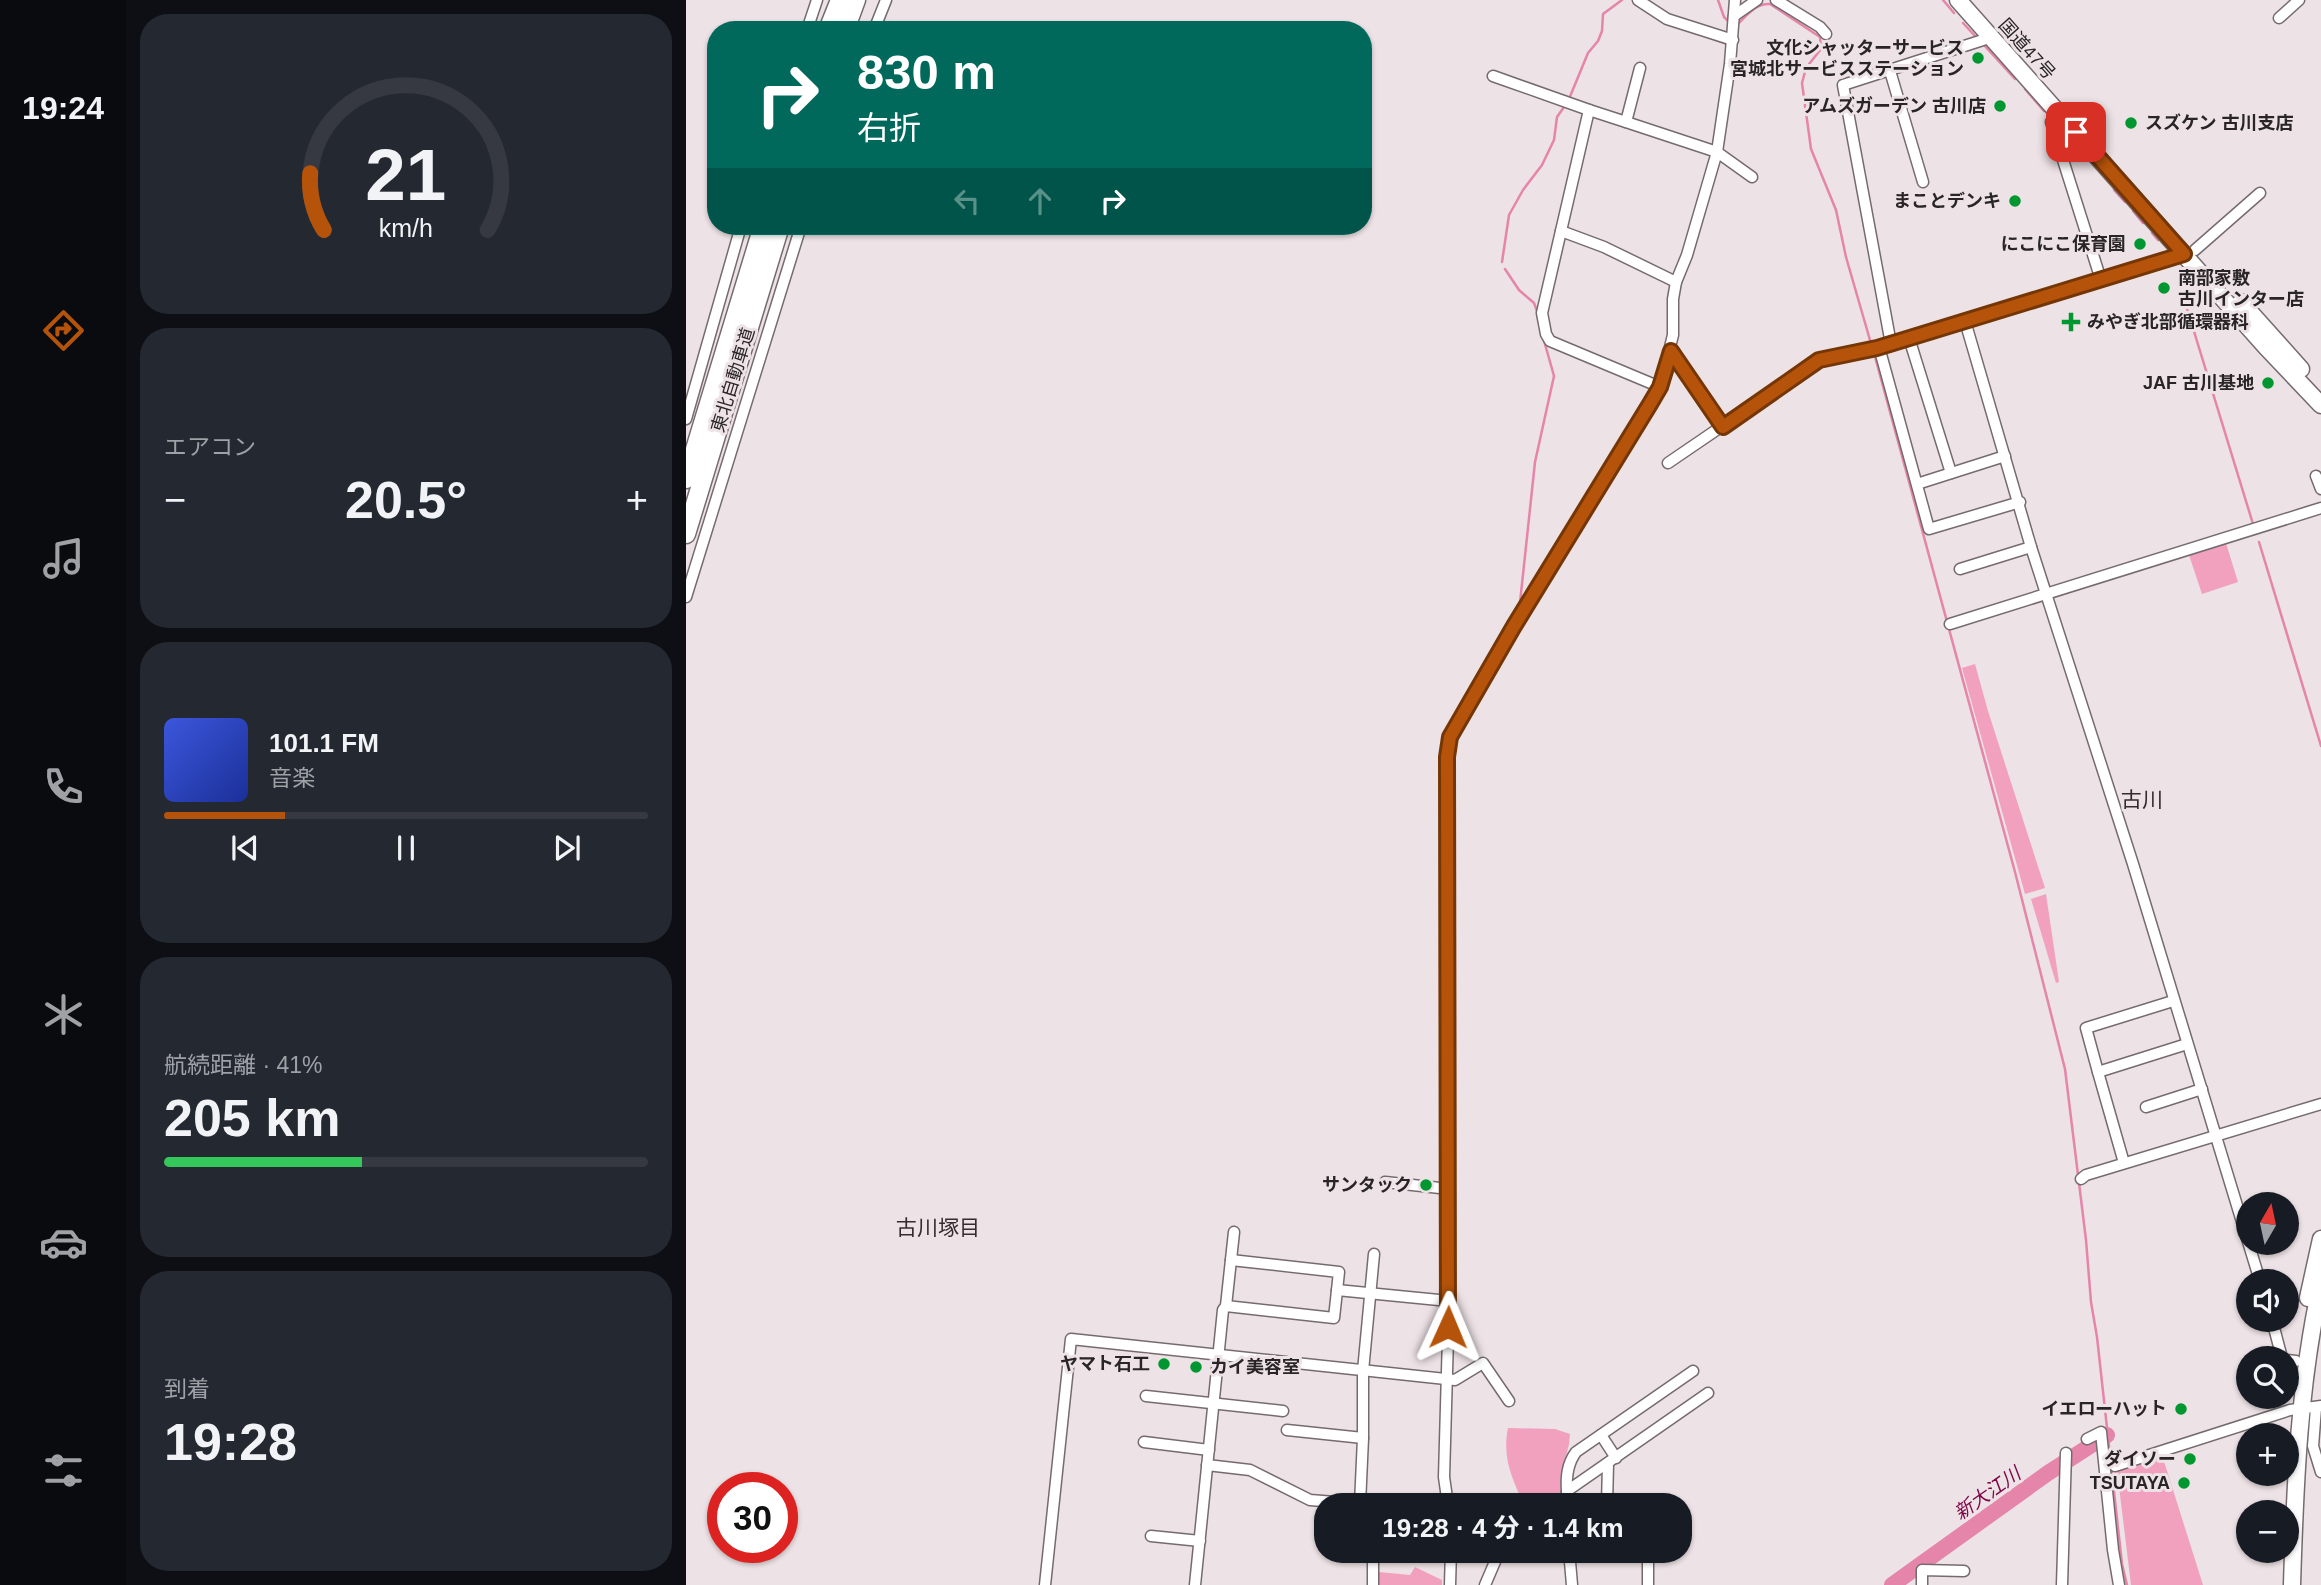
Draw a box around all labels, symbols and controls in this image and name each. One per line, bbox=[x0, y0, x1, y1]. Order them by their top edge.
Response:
street label: 国道47号 bbox=[1995, 15, 2059, 83]
place label: 文化シャッターサービス 宮城北サービスステーション bbox=[1730, 38, 1964, 79]
text: 830 m bbox=[857, 45, 996, 99]
icon: right bbox=[742, 49, 833, 140]
marker: 文化シャッターサービス 宮城北サービスステーション bbox=[1970, 50, 1986, 66]
text: 19:24 bbox=[22, 90, 104, 126]
place label: アムズガーデン 古川店 bbox=[1802, 96, 1986, 116]
marker: アムズガーデン 古川店 bbox=[1992, 98, 2008, 114]
pin bbox=[2046, 102, 2106, 162]
text: 右折 bbox=[857, 110, 921, 146]
icon: arrive bbox=[2057, 113, 2095, 151]
place label: スズケン 古川支店 bbox=[2145, 113, 2293, 133]
marker: スズケン 古川支店 bbox=[2123, 115, 2139, 131]
text: 21 bbox=[366, 134, 446, 215]
icon: left bbox=[948, 182, 986, 220]
icon: ahead bbox=[1021, 182, 1059, 220]
icon: right bbox=[1094, 182, 1132, 220]
place label: まことデンキ bbox=[1893, 191, 2001, 211]
marker: まことデンキ bbox=[2007, 193, 2023, 209]
text: km/h bbox=[379, 214, 433, 242]
place label: にこにこ保育園 bbox=[2001, 234, 2126, 254]
marker: にこにこ保育園 bbox=[2132, 236, 2148, 252]
place label: 南部家敷 古川インター店 bbox=[2178, 268, 2304, 309]
marker: 南部家敷 古川インター店 bbox=[2156, 280, 2172, 296]
icon: directions bbox=[39, 306, 88, 355]
marker: みやぎ北部循環器科 bbox=[2061, 312, 2081, 332]
place label: みやぎ北部循環器科 bbox=[2087, 312, 2249, 332]
street label: 東北自動車道 bbox=[708, 325, 758, 435]
place label: JAF 古川基地 bbox=[2143, 373, 2254, 393]
marker: JAF 古川基地 bbox=[2260, 375, 2276, 391]
text: エアコン bbox=[164, 434, 256, 460]
text: 20.5° bbox=[345, 471, 467, 529]
text: − bbox=[164, 479, 186, 521]
text: + bbox=[626, 479, 648, 521]
icon: music bbox=[39, 534, 88, 583]
text: 101.1 FM bbox=[269, 728, 379, 758]
icon: phone bbox=[39, 762, 88, 811]
text: 音楽 bbox=[269, 765, 315, 791]
district label: 古川 bbox=[2121, 788, 2163, 811]
icon: previous bbox=[226, 829, 264, 867]
icon: pause bbox=[387, 829, 425, 867]
icon: next bbox=[548, 829, 586, 867]
icon: climate bbox=[39, 990, 88, 1039]
text: 航続距離 · 41% bbox=[164, 1052, 322, 1078]
text: 205 km bbox=[164, 1089, 340, 1147]
place label: サンタック bbox=[1322, 1175, 1412, 1195]
marker: サンタック bbox=[1418, 1177, 1434, 1193]
north arrow bbox=[2236, 1192, 2300, 1255]
map controls bbox=[2236, 1192, 2299, 1563]
district label: 古川塚目 bbox=[896, 1216, 980, 1239]
icon: car bbox=[39, 1218, 88, 1267]
button: sound bbox=[2236, 1269, 2299, 1332]
position arrow bbox=[1411, 1290, 1485, 1364]
button: search bbox=[2236, 1346, 2299, 1409]
place label: ヤマト石工 bbox=[1060, 1354, 1150, 1374]
marker: ヤマト石工 bbox=[1156, 1356, 1172, 1372]
place label: カイ美容室 bbox=[1210, 1357, 1300, 1377]
marker: カイ美容室 bbox=[1188, 1359, 1204, 1375]
text: 到着 bbox=[164, 1376, 210, 1402]
place label: イエローハット bbox=[2042, 1399, 2167, 1419]
marker: イエローハット bbox=[2173, 1401, 2189, 1417]
text: 19:28 bbox=[164, 1413, 297, 1471]
button: + bbox=[2236, 1423, 2299, 1486]
icon: filters bbox=[39, 1446, 88, 1495]
place label: ダイソー bbox=[2104, 1449, 2176, 1469]
marker: ダイソー bbox=[2182, 1451, 2198, 1467]
water label: 新大江川 bbox=[1950, 1462, 2026, 1524]
speed limit sign: 30 bbox=[707, 1472, 798, 1563]
place label: TSUTAYA bbox=[2090, 1473, 2170, 1493]
marker: TSUTAYA bbox=[2176, 1475, 2192, 1491]
button: − bbox=[2236, 1500, 2299, 1563]
text: 19:28 · 4 分 · 1.4 km bbox=[1382, 1513, 1624, 1543]

